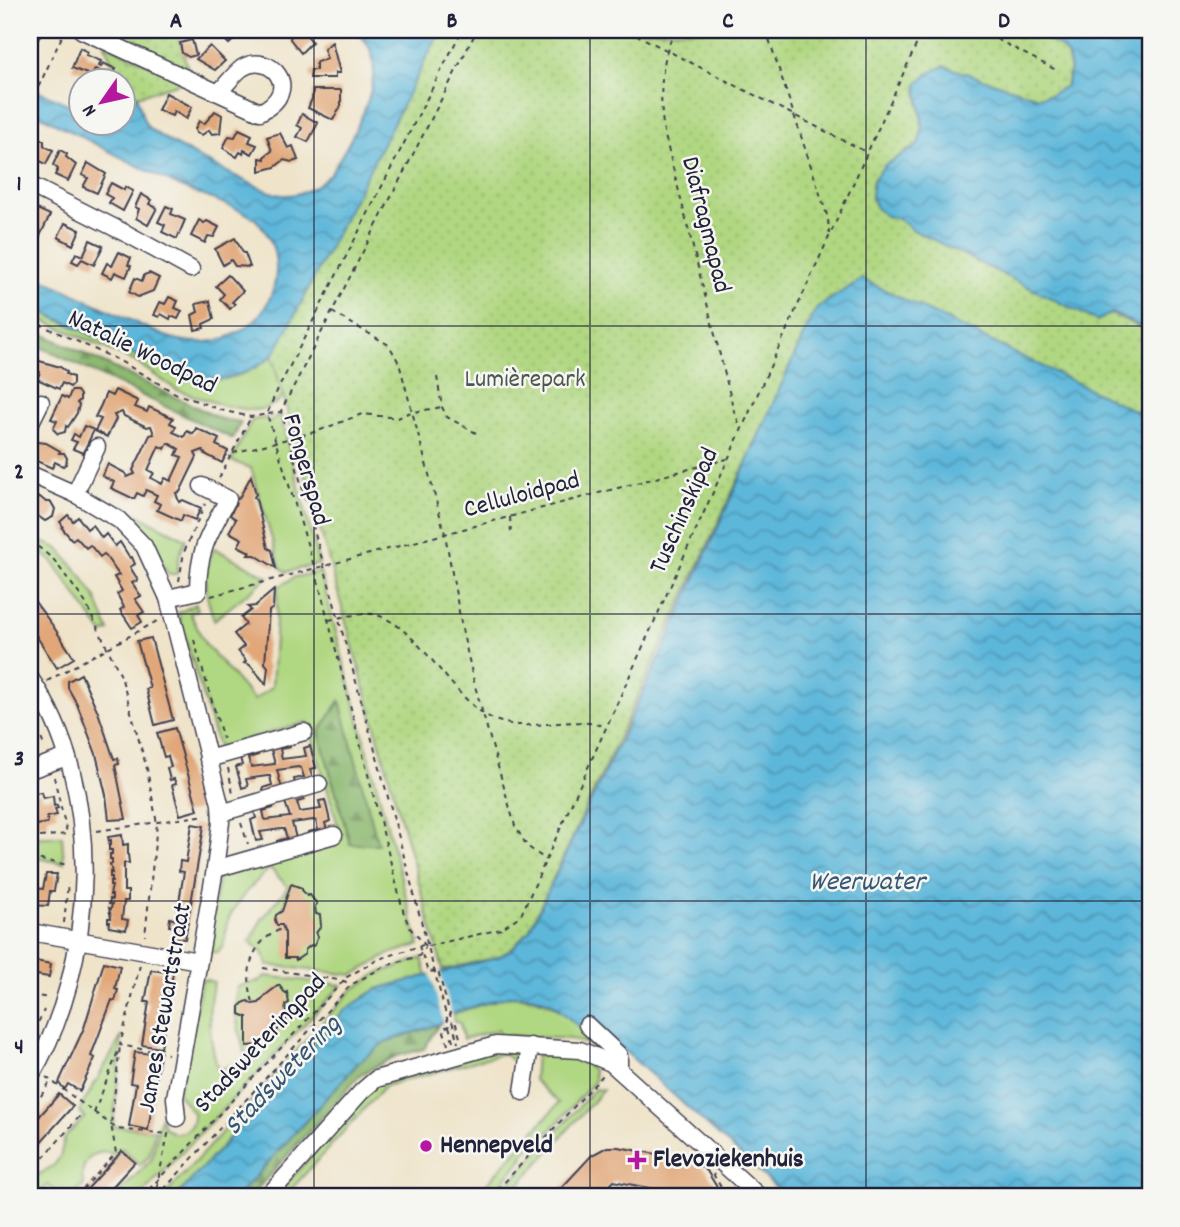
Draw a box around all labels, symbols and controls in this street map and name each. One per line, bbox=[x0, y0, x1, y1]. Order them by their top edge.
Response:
text: A bbox=[170, 6, 182, 39]
text: B bbox=[447, 6, 458, 39]
text: C bbox=[722, 6, 734, 39]
text: D bbox=[998, 6, 1010, 39]
north arrow bbox=[66, 66, 136, 136]
text: N bbox=[77, 98, 105, 121]
street label: Diafragmapad bbox=[670, 153, 740, 297]
text: 1 bbox=[16, 169, 22, 202]
street label: Natalie Woodpad bbox=[61, 301, 223, 405]
park label: Lumièrepark bbox=[464, 362, 586, 399]
street label: Fongerspad bbox=[271, 410, 339, 530]
street label: Tuschinskipad bbox=[641, 442, 729, 580]
text: 2 bbox=[14, 457, 24, 490]
street label: Celluloidpad bbox=[460, 463, 584, 529]
text: 3 bbox=[14, 744, 24, 777]
water label: Weerwater bbox=[809, 864, 928, 904]
street label: James Stewartstraat bbox=[129, 900, 203, 1116]
street label: Stadsweteringpad bbox=[188, 968, 334, 1120]
water label: Stadswetering bbox=[218, 1010, 350, 1144]
text: 4 bbox=[14, 1032, 24, 1065]
place label: Hennepveld bbox=[440, 1128, 553, 1165]
marker: Hennepveld bbox=[418, 1138, 434, 1154]
place label: Flevoziekenhuis bbox=[653, 1142, 804, 1179]
marker: Flevoziekenhuis bbox=[627, 1150, 647, 1170]

